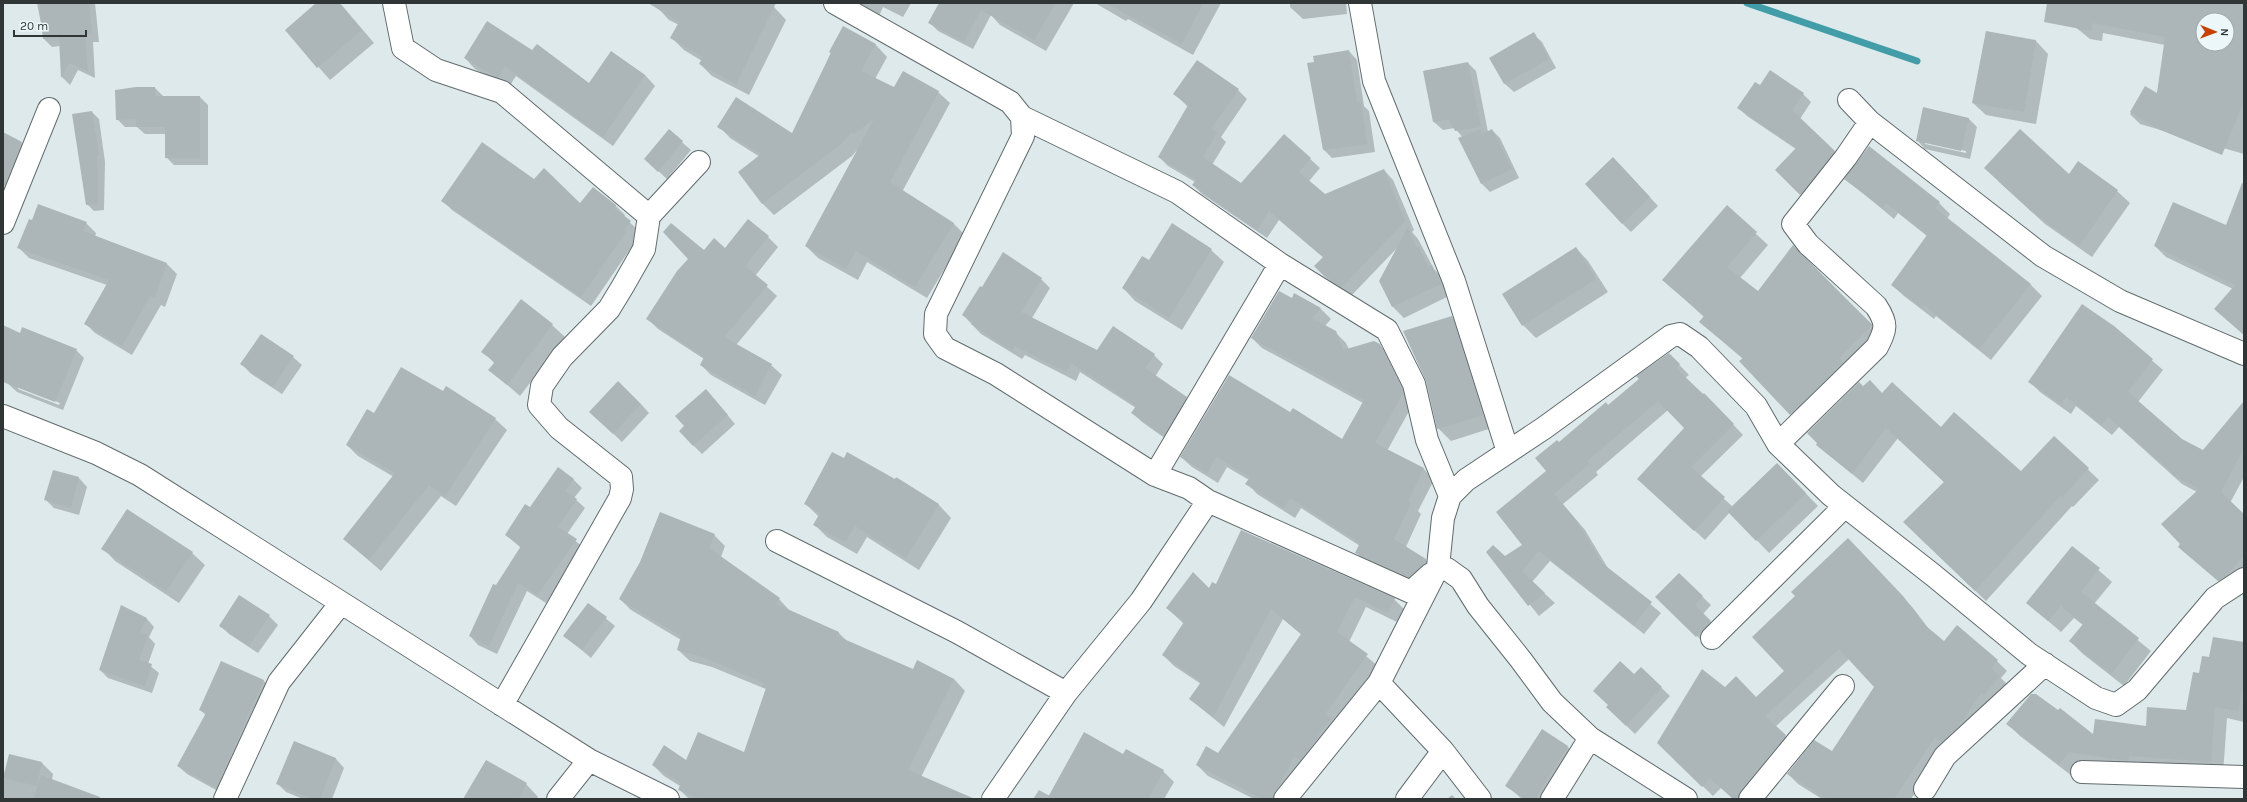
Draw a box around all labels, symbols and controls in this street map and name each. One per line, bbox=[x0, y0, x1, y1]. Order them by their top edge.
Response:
scale bar bbox=[14, 12, 86, 38]
north arrow bbox=[2195, 12, 2235, 52]
text: 20 m bbox=[20, 19, 48, 33]
text: N bbox=[2218, 28, 2231, 36]

